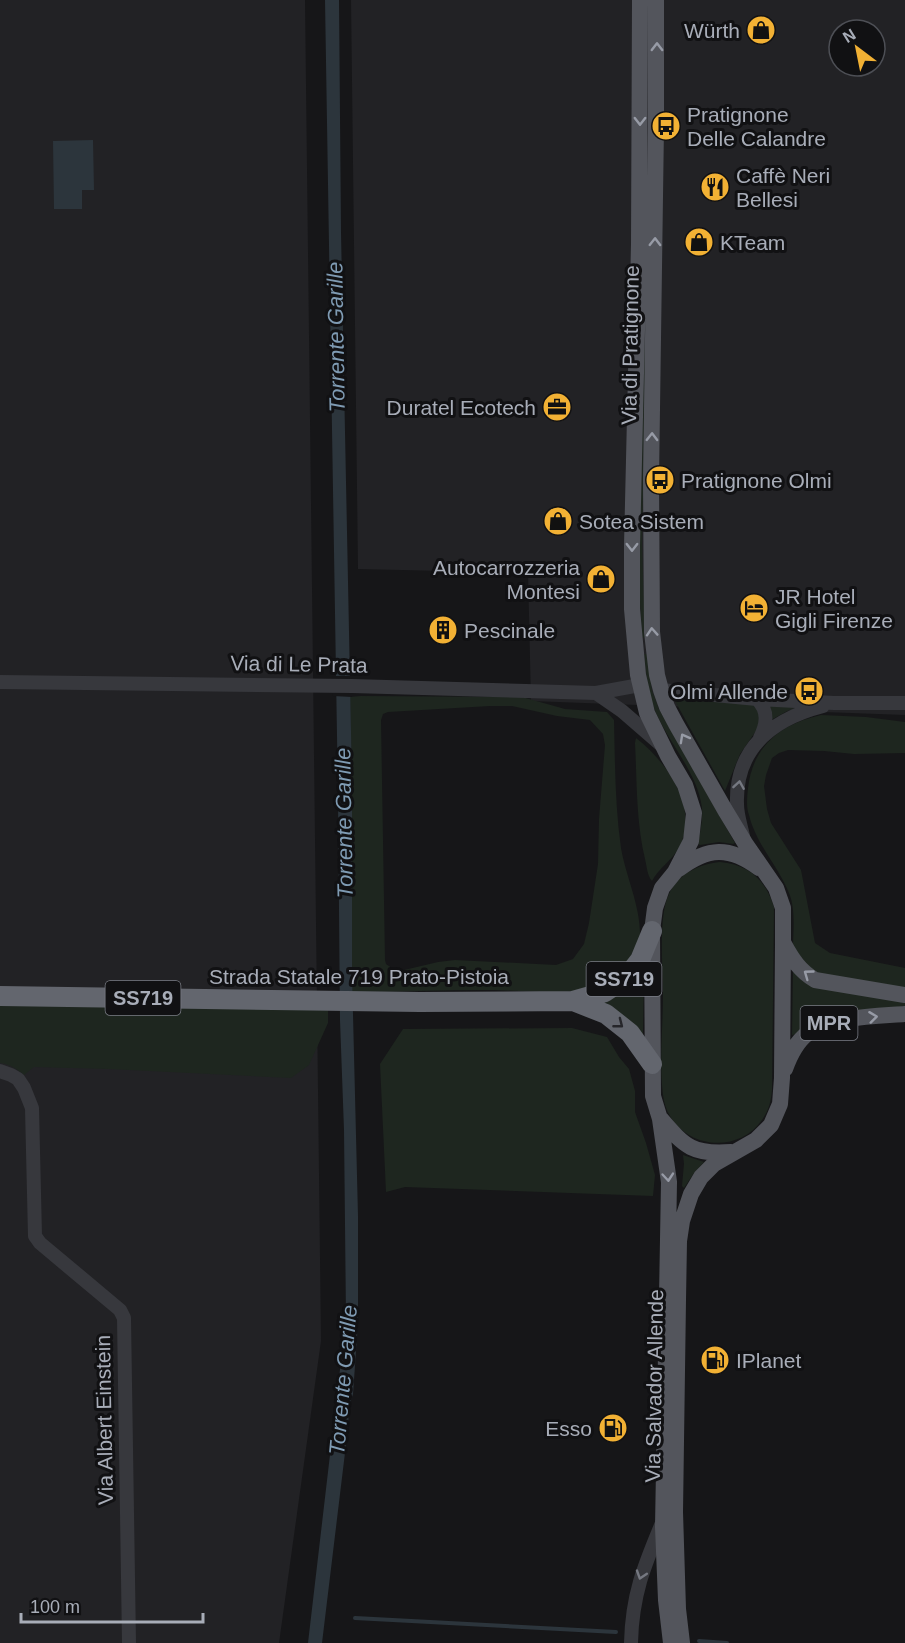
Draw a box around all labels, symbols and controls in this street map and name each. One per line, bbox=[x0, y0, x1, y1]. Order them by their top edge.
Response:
shop icon: Würth bbox=[745, 14, 777, 46]
north arrow bbox=[827, 18, 887, 78]
place label: Würth bbox=[684, 19, 740, 42]
text: N bbox=[840, 25, 859, 46]
one-way arrow bbox=[651, 43, 663, 52]
place label: Pratignone Delle Calandre bbox=[687, 103, 826, 150]
bus stop icon: Pratignone Delle Calandre bbox=[650, 110, 682, 142]
one-way arrow bbox=[634, 117, 646, 126]
place label: Caffè Neri Bellesi bbox=[736, 164, 830, 211]
restaurant icon: Caffè Neri Bellesi bbox=[699, 171, 731, 203]
shop icon: KTeam bbox=[683, 226, 715, 258]
place label: KTeam bbox=[720, 231, 785, 254]
one-way arrow bbox=[648, 238, 661, 247]
water label: Torrente Garille bbox=[322, 261, 350, 413]
street label: Via di Pratignone bbox=[617, 265, 643, 425]
office icon: Duratel Ecotech bbox=[541, 391, 573, 423]
place label: Duratel Ecotech bbox=[387, 396, 536, 419]
one-way arrow bbox=[645, 433, 658, 442]
bus stop icon: Pratignone Olmi bbox=[644, 464, 676, 496]
place label: Pratignone Olmi bbox=[681, 469, 832, 492]
shop icon: Sotea Sistem bbox=[542, 505, 574, 537]
place label: Sotea Sistem bbox=[579, 510, 704, 533]
one-way arrow bbox=[626, 543, 638, 552]
place label: Autocarrozzeria Montesi bbox=[433, 556, 580, 603]
shop icon: Autocarrozzeria Montesi bbox=[585, 563, 617, 595]
place label: JR Hotel Gigli Firenze bbox=[775, 585, 893, 632]
hotel icon: JR Hotel Gigli Firenze bbox=[738, 592, 770, 624]
building icon: Pescinale bbox=[427, 614, 459, 646]
place label: Pescinale bbox=[464, 619, 555, 642]
one-way arrow bbox=[646, 628, 659, 637]
street label: Via di Le Prata bbox=[230, 651, 368, 677]
bus stop icon: Olmi Allende bbox=[793, 675, 825, 707]
place label: Olmi Allende bbox=[670, 680, 788, 703]
one-way arrow bbox=[680, 734, 691, 744]
water label: Torrente Garille bbox=[330, 747, 358, 899]
one-way arrow bbox=[733, 781, 745, 790]
road number: SS719 bbox=[586, 962, 662, 996]
street label: Strada Statale 719 Prato-Pistoia bbox=[209, 965, 509, 988]
one-way arrow bbox=[803, 970, 814, 981]
road number: SS719 bbox=[106, 981, 180, 1015]
road number: MPR bbox=[800, 1006, 858, 1040]
one-way arrow bbox=[869, 1011, 878, 1024]
one-way arrow bbox=[613, 1016, 624, 1027]
one-way arrow bbox=[661, 1172, 674, 1181]
street label: Via Salvador Allende bbox=[641, 1289, 667, 1483]
water label: Torrente Garille bbox=[324, 1304, 362, 1456]
street label: Via Albert Einstein bbox=[91, 1335, 117, 1505]
fuel station icon: IPlanet bbox=[699, 1344, 731, 1376]
place label: IPlanet bbox=[736, 1349, 802, 1372]
fuel station icon: Esso bbox=[597, 1412, 629, 1444]
place label: Esso bbox=[545, 1417, 592, 1440]
one-way arrow bbox=[636, 1569, 649, 1580]
scale bar bbox=[21, 1586, 202, 1624]
text: 100 m bbox=[30, 1597, 80, 1617]

